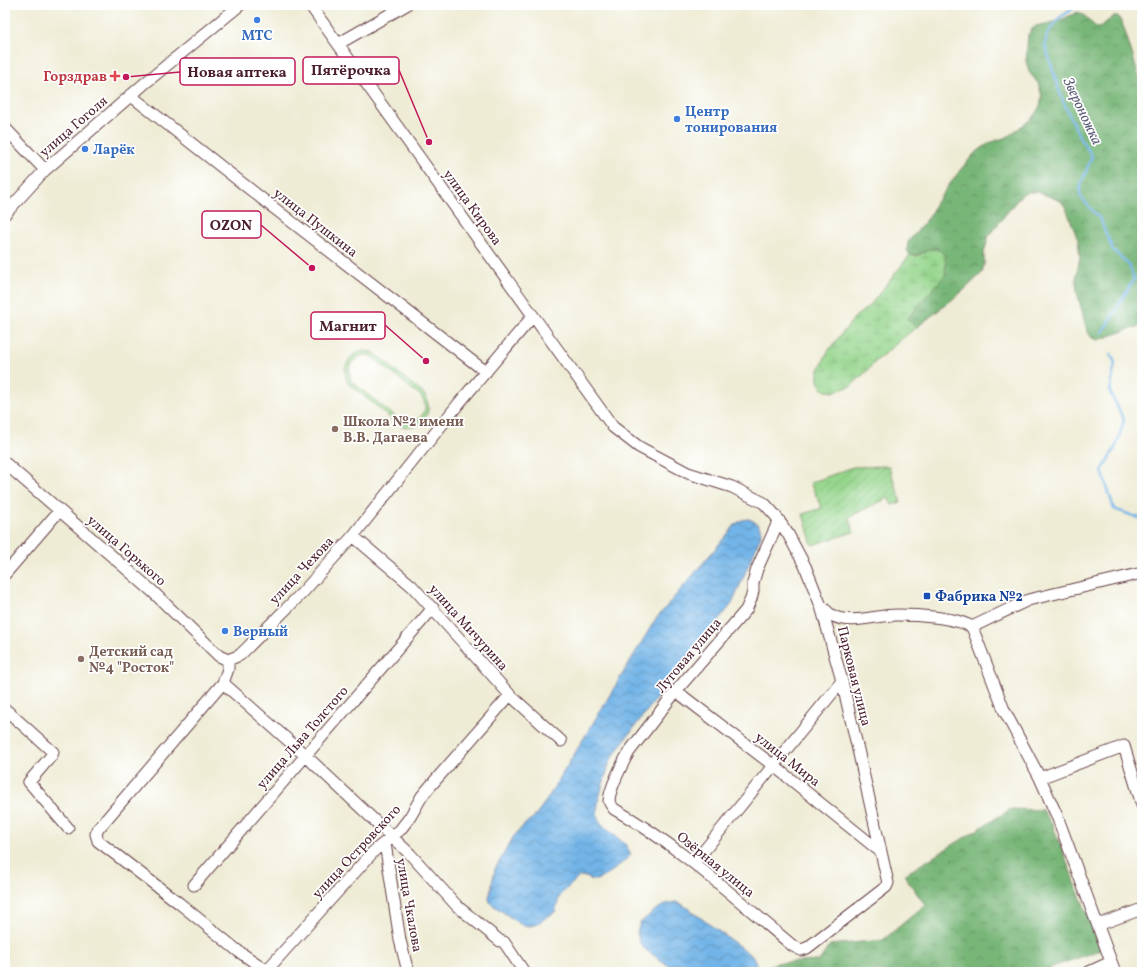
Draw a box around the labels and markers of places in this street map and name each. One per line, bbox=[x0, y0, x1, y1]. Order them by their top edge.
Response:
marker: МТС bbox=[252, 15, 262, 25]
place label: МТС bbox=[242, 27, 272, 46]
callout: Пятёрочка bbox=[303, 57, 399, 84]
callout: Новая аптека bbox=[180, 58, 295, 85]
place label: Горздрав bbox=[43, 68, 107, 87]
marker: Горздрав bbox=[110, 71, 120, 81]
place label: Центр тонирования bbox=[685, 103, 777, 138]
marker: Центр тонирования bbox=[672, 114, 682, 124]
place label: Ларёк bbox=[93, 141, 135, 160]
marker: Ларёк bbox=[80, 144, 90, 154]
callout: OZON bbox=[202, 211, 261, 238]
callout: Магнит bbox=[311, 312, 385, 339]
place label: Школа №2 имени В.В. Дагаева bbox=[343, 413, 464, 448]
marker: Школа №2 имени В.В. Дагаева bbox=[330, 424, 340, 434]
place label: Фабрика №2 bbox=[935, 588, 1023, 607]
marker: Фабрика №2 bbox=[922, 591, 932, 601]
place label: Верный bbox=[233, 623, 288, 642]
marker: Верный bbox=[220, 626, 230, 636]
place label: Детский сад №4 "Росток" bbox=[89, 643, 174, 678]
marker: Детский сад №4 "Росток" bbox=[76, 654, 86, 664]

